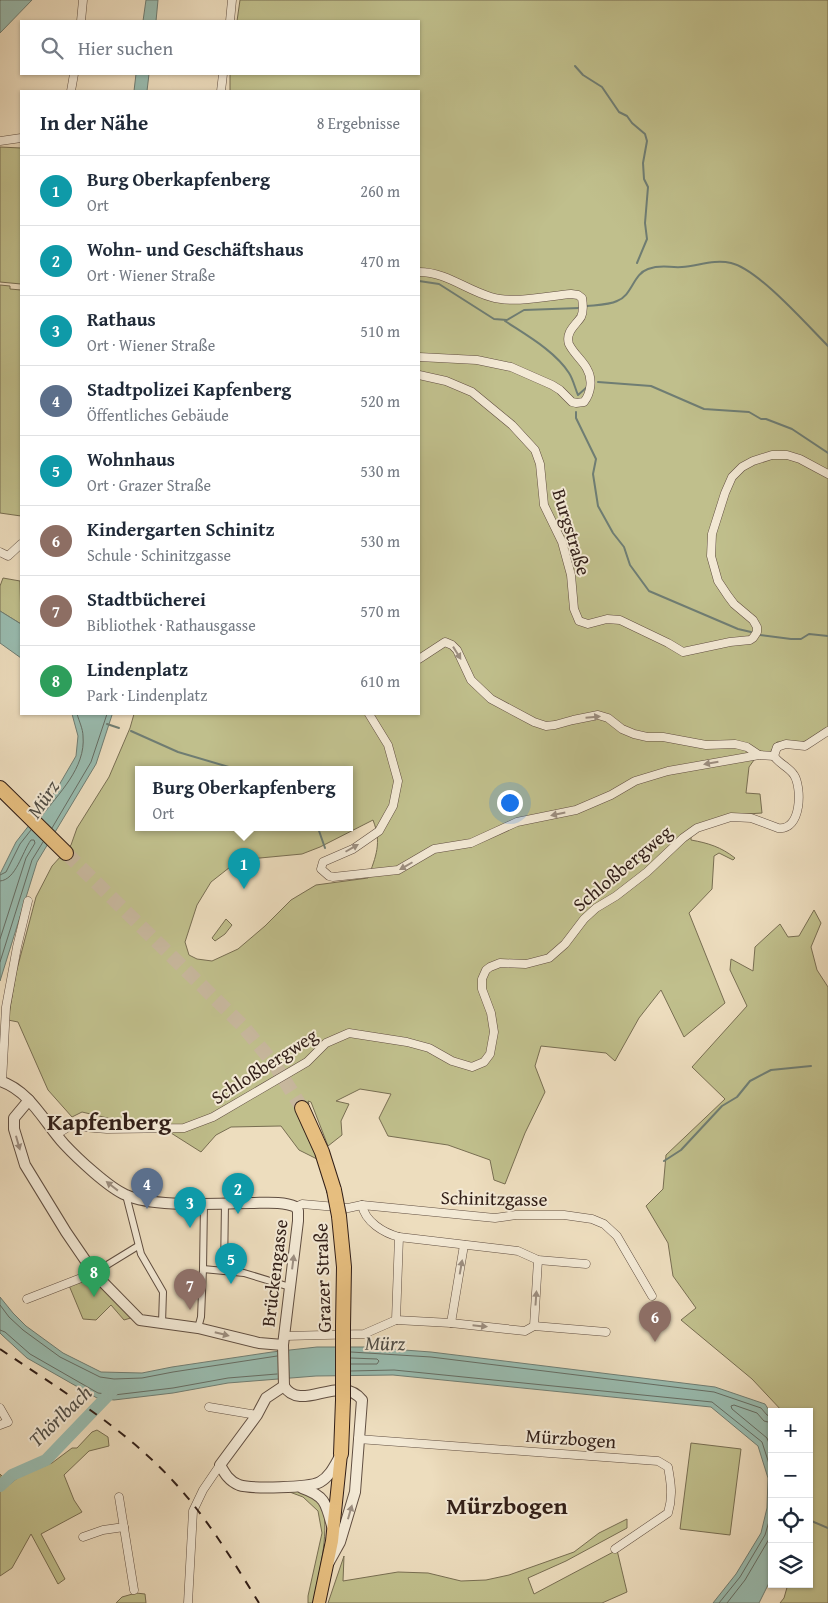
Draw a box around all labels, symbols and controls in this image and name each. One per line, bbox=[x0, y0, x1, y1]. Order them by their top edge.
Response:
search box bbox=[20, 20, 420, 75]
icon: search bbox=[38, 34, 66, 62]
text: Hier suchen bbox=[78, 34, 173, 62]
text: In der Nähe bbox=[40, 107, 148, 138]
text: 8 Ergebnisse bbox=[317, 111, 400, 135]
text: Burg Oberkapfenberg bbox=[87, 165, 270, 193]
text: 1 bbox=[52, 179, 60, 203]
text: 260 m bbox=[360, 179, 400, 203]
text: Ort bbox=[87, 193, 109, 217]
text: Wohn- und Geschäftshaus bbox=[87, 235, 304, 263]
text: 2 bbox=[52, 249, 60, 273]
text: 470 m bbox=[360, 249, 400, 273]
text: Ort · Wiener Straße bbox=[87, 263, 215, 287]
text: Rathaus bbox=[87, 305, 156, 333]
text: 3 bbox=[52, 319, 60, 343]
text: 510 m bbox=[360, 319, 400, 343]
text: Ort · Wiener Straße bbox=[87, 333, 215, 357]
text: Stadtpolizei Kapfenberg bbox=[87, 375, 291, 403]
text: 4 bbox=[52, 389, 60, 413]
text: 520 m bbox=[360, 389, 400, 413]
text: Öffentliches Gebäude bbox=[87, 403, 229, 427]
text: Wohnhaus bbox=[87, 445, 175, 473]
text: 5 bbox=[52, 459, 60, 483]
text: 530 m bbox=[360, 459, 400, 483]
text: Ort · Grazer Straße bbox=[87, 473, 211, 497]
street label: Burgstraße bbox=[546, 485, 598, 579]
text: Kindergarten Schinitz bbox=[87, 515, 274, 543]
text: 6 bbox=[52, 529, 60, 553]
text: 530 m bbox=[360, 529, 400, 553]
text: Schule · Schinitzgasse bbox=[87, 543, 231, 567]
text: Stadtbücherei bbox=[87, 585, 206, 613]
text: 7 bbox=[52, 599, 60, 623]
text: 570 m bbox=[360, 599, 400, 623]
text: Bibliothek · Rathausgasse bbox=[87, 613, 256, 637]
one-way arrow bbox=[453, 646, 462, 659]
text: Lindenplatz bbox=[87, 655, 188, 683]
text: 8 bbox=[52, 669, 60, 693]
text: 610 m bbox=[360, 669, 400, 693]
text: Park · Lindenplatz bbox=[87, 683, 207, 707]
one-way arrow bbox=[586, 712, 602, 720]
one-way arrow bbox=[702, 760, 718, 768]
popup bbox=[135, 766, 353, 831]
text: Burg Oberkapfenberg bbox=[153, 773, 336, 801]
water label: Mürz bbox=[19, 774, 66, 824]
your location bbox=[497, 790, 523, 816]
text: Ort bbox=[153, 801, 174, 825]
one-way arrow bbox=[550, 810, 565, 818]
street label: Schloßbergweg bbox=[566, 818, 678, 918]
one-way arrow bbox=[346, 844, 359, 853]
pin: 1 bbox=[228, 848, 260, 889]
one-way arrow bbox=[399, 861, 412, 870]
street label: Schloßbergweg bbox=[205, 1021, 323, 1111]
district label: Kapfenberg bbox=[47, 1104, 171, 1139]
one-way arrow bbox=[15, 1136, 23, 1151]
pin: 4 bbox=[131, 1168, 163, 1209]
pin: 2 bbox=[222, 1173, 254, 1214]
one-way arrow bbox=[106, 1181, 119, 1192]
street label: Schinitzgasse bbox=[440, 1183, 548, 1213]
pin: 3 bbox=[174, 1187, 206, 1228]
street label: Brückengasse bbox=[254, 1217, 295, 1328]
street label: Grazer Straße bbox=[306, 1223, 338, 1333]
pin: 5 bbox=[215, 1243, 247, 1284]
one-way arrow bbox=[289, 1253, 297, 1269]
pin: 8 bbox=[78, 1256, 110, 1297]
one-way arrow bbox=[458, 1258, 466, 1274]
pin: 7 bbox=[174, 1269, 206, 1310]
one-way arrow bbox=[532, 1290, 540, 1306]
pin: 6 bbox=[639, 1301, 671, 1342]
one-way arrow bbox=[472, 1322, 488, 1330]
water label: Mürz bbox=[365, 1328, 406, 1357]
one-way arrow bbox=[215, 1331, 230, 1339]
water label: Thörlbach bbox=[21, 1378, 98, 1453]
map controls bbox=[768, 1408, 813, 1588]
button: + bbox=[768, 1408, 813, 1453]
street label: Mürzbogen bbox=[525, 1421, 617, 1455]
button: − bbox=[768, 1453, 813, 1498]
district label: Mürzbogen bbox=[446, 1488, 568, 1523]
button: locate bbox=[768, 1498, 813, 1543]
one-way arrow bbox=[346, 1504, 354, 1519]
button: layers bbox=[768, 1543, 813, 1588]

